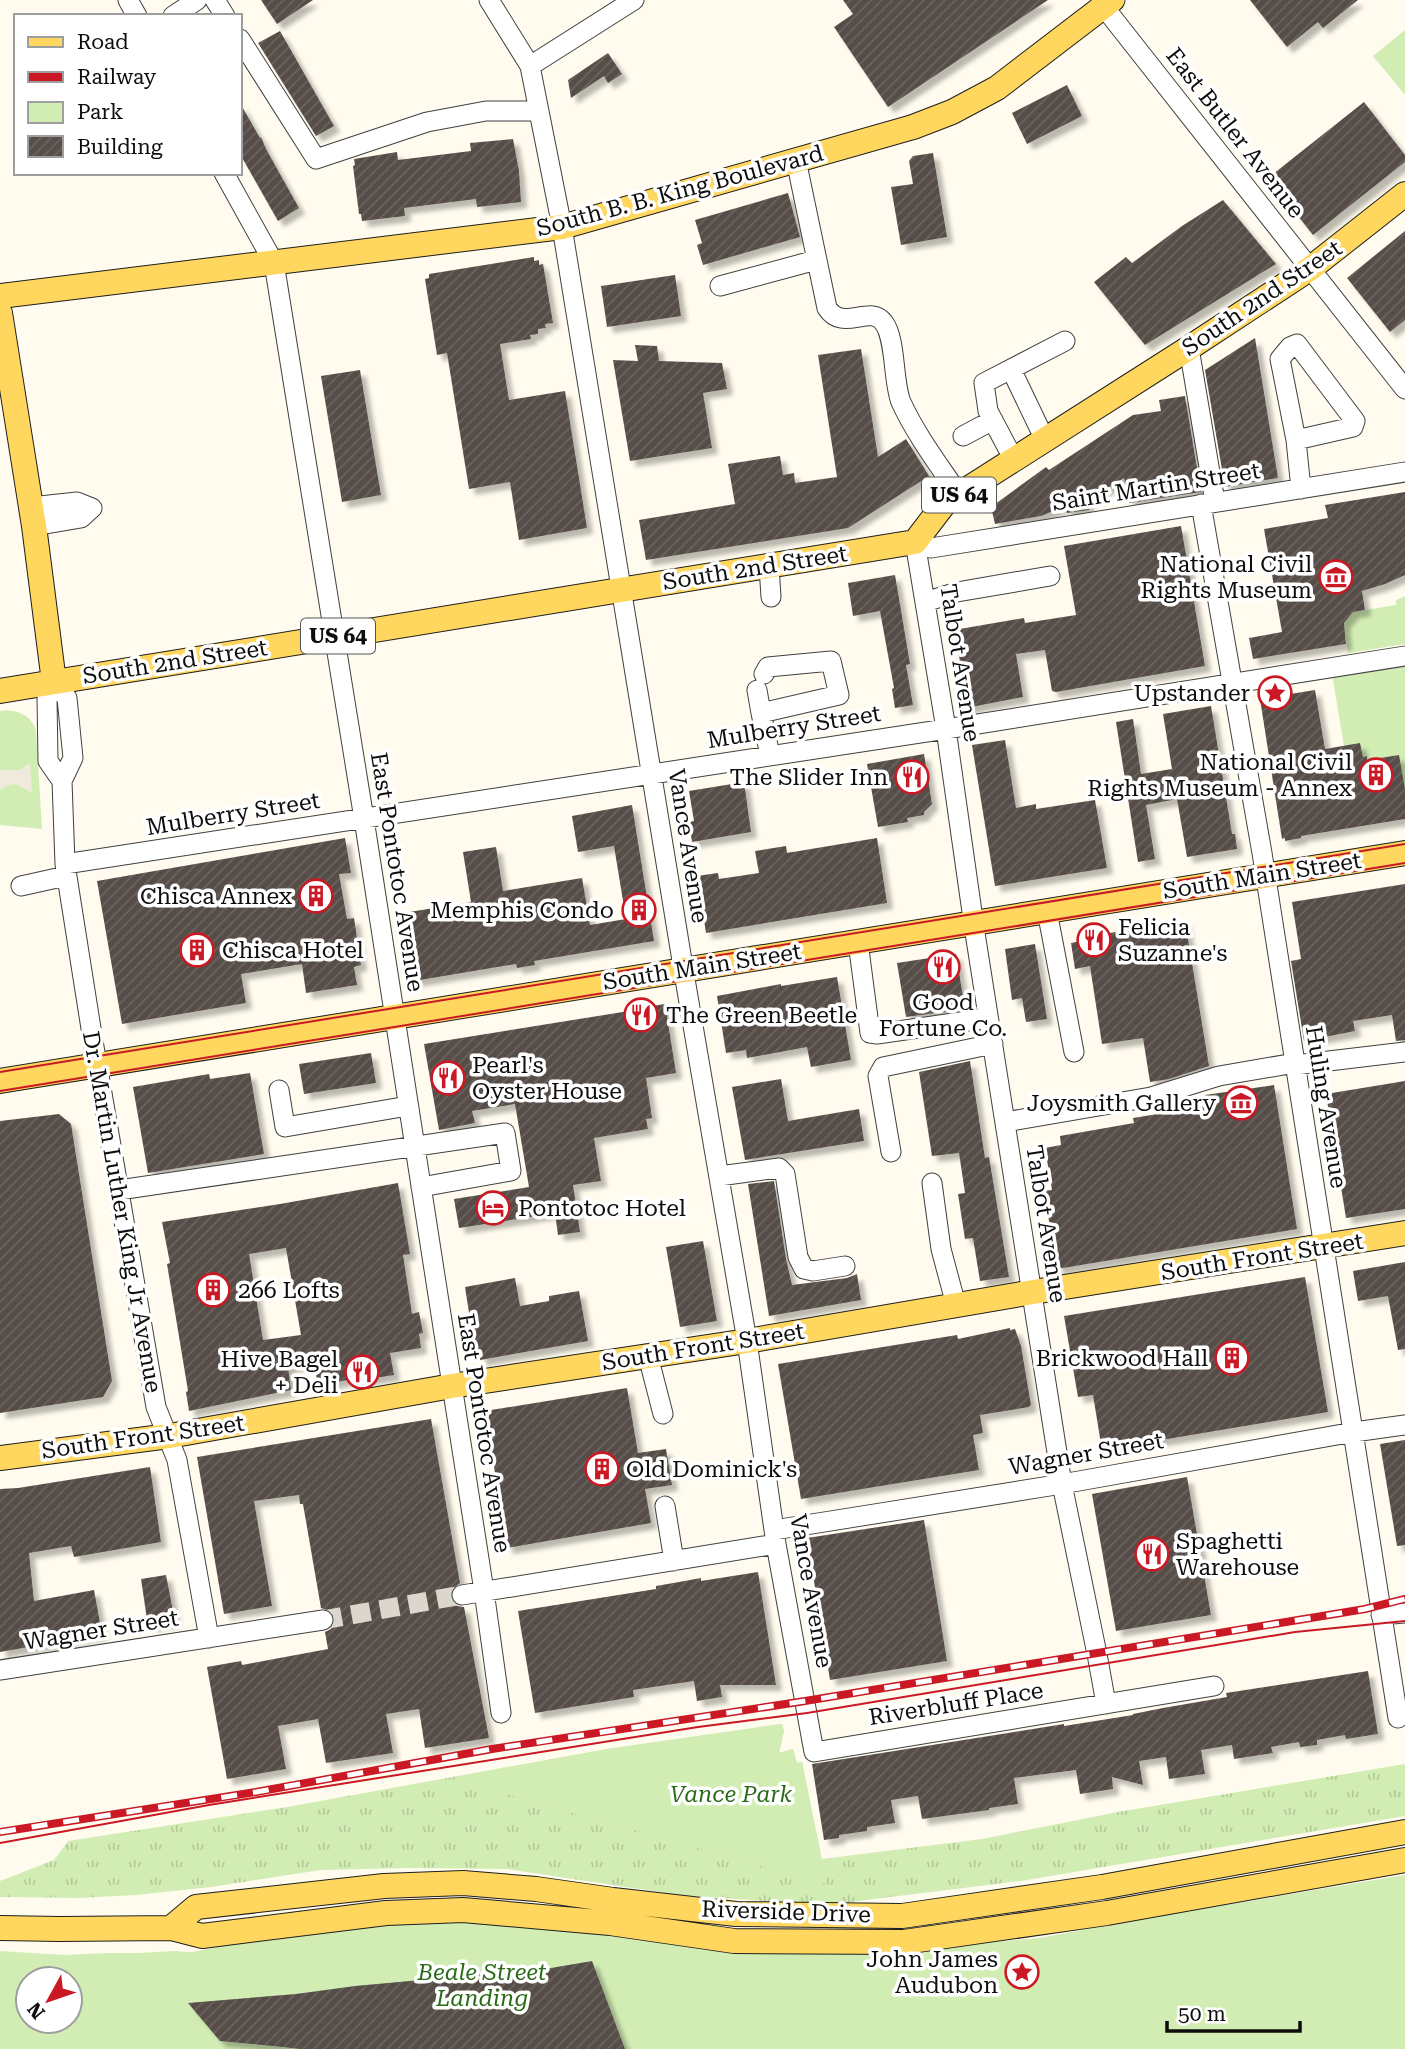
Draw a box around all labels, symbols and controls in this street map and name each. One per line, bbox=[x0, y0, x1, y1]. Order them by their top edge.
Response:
legend bbox=[14, 14, 242, 175]
text: Road bbox=[77, 30, 129, 54]
street label: East Butler Avenue bbox=[1160, 43, 1310, 223]
text: Railway bbox=[77, 65, 157, 89]
text: Park bbox=[77, 100, 123, 124]
text: Building bbox=[77, 135, 163, 159]
street label: South B. B. King Boulevard bbox=[534, 140, 827, 242]
street label: South 2nd Street bbox=[1177, 234, 1347, 361]
street label: Saint Martin Street bbox=[1050, 457, 1262, 517]
road number: US 64 bbox=[922, 477, 996, 512]
street label: South 2nd Street bbox=[661, 540, 850, 596]
place label: National Civil Rights Museum bbox=[1141, 551, 1312, 604]
museum icon: National Civil Rights Museum bbox=[1317, 558, 1355, 596]
street label: Talbot Avenue bbox=[934, 582, 986, 744]
road number: US 64 bbox=[301, 618, 375, 654]
street label: South 2nd Street bbox=[81, 634, 270, 690]
place icon: Upstander bbox=[1256, 674, 1294, 712]
place label: Upstander bbox=[1133, 680, 1250, 707]
street label: Mulberry Street bbox=[705, 700, 883, 754]
place label: National Civil Rights Museum - Annex bbox=[1087, 749, 1353, 802]
street label: East Pontotoc Avenue bbox=[365, 750, 429, 994]
building icon: National Civil Rights Museum - Annex bbox=[1357, 756, 1395, 794]
restaurant icon: The Slider Inn bbox=[893, 758, 931, 796]
place label: The Slider Inn bbox=[730, 764, 888, 791]
street label: Vance Avenue bbox=[662, 767, 714, 925]
street label: Mulberry Street bbox=[144, 787, 322, 841]
street label: South Main Street bbox=[1161, 847, 1364, 905]
building icon: Chisca Annex bbox=[297, 877, 335, 915]
place label: Chisca Annex bbox=[140, 883, 293, 910]
building icon: Memphis Condo bbox=[620, 891, 658, 929]
place label: Memphis Condo bbox=[430, 897, 614, 924]
place label: Felicia Suzanne's bbox=[1118, 914, 1227, 967]
restaurant icon: Felicia Suzanne's bbox=[1075, 921, 1113, 959]
building icon: Chisca Hotel bbox=[178, 931, 216, 969]
place label: Chisca Hotel bbox=[222, 937, 364, 964]
street label: South Main Street bbox=[601, 938, 804, 996]
restaurant icon: Good Fortune Co. bbox=[924, 948, 962, 986]
place label: Good Fortune Co. bbox=[879, 989, 1007, 1042]
restaurant icon: The Green Beetle bbox=[622, 996, 660, 1034]
place label: The Green Beetle bbox=[666, 1002, 857, 1029]
street label: Huling Avenue bbox=[1300, 1024, 1352, 1190]
street label: Dr. Martin Luther King Jr Avenue bbox=[77, 1029, 167, 1395]
place label: Pearl's Oyster House bbox=[472, 1052, 622, 1105]
restaurant icon: Pearl's Oyster House bbox=[429, 1059, 467, 1097]
museum icon: Joysmith Gallery bbox=[1222, 1084, 1260, 1122]
place label: Joysmith Gallery bbox=[1027, 1090, 1216, 1117]
street label: Talbot Avenue bbox=[1020, 1143, 1072, 1305]
hotel icon: Pontotoc Hotel bbox=[474, 1189, 512, 1227]
place label: Pontotoc Hotel bbox=[518, 1195, 686, 1222]
street label: South Front Street bbox=[1159, 1228, 1366, 1286]
building icon: 266 Lofts bbox=[194, 1271, 232, 1309]
place label: 266 Lofts bbox=[238, 1277, 340, 1304]
street label: East Pontotoc Avenue bbox=[452, 1311, 516, 1555]
street label: South Front Street bbox=[600, 1318, 807, 1376]
building icon: Brickwood Hall bbox=[1213, 1339, 1251, 1377]
place label: Brickwood Hall bbox=[1036, 1345, 1208, 1372]
place label: Hive Bagel + Deli bbox=[220, 1346, 338, 1399]
restaurant icon: Hive Bagel + Deli bbox=[343, 1353, 381, 1391]
street label: South Front Street bbox=[40, 1409, 247, 1465]
street label: Wagner Street bbox=[1007, 1427, 1166, 1481]
building icon: Old Dominick's bbox=[583, 1450, 621, 1488]
place label: Old Dominick's bbox=[626, 1456, 797, 1483]
street label: Vance Avenue bbox=[784, 1512, 838, 1670]
place label: Spaghetti Warehouse bbox=[1176, 1528, 1299, 1581]
restaurant icon: Spaghetti Warehouse bbox=[1133, 1535, 1171, 1573]
street label: Wagner Street bbox=[22, 1604, 181, 1656]
street label: Riverbluff Place bbox=[867, 1677, 1045, 1731]
park label: Vance Park bbox=[670, 1781, 792, 1808]
street label: Riverside Drive bbox=[701, 1896, 871, 1928]
place label: John James Audubon bbox=[866, 1946, 998, 1999]
place icon: John James Audubon bbox=[1003, 1953, 1041, 1991]
park label: Beale Street Landing bbox=[417, 1959, 547, 2012]
north arrow bbox=[14, 1965, 84, 2035]
scale bar bbox=[1167, 1990, 1300, 2034]
text: N bbox=[23, 1997, 50, 2024]
text: 50 m bbox=[1178, 2002, 1226, 2026]

